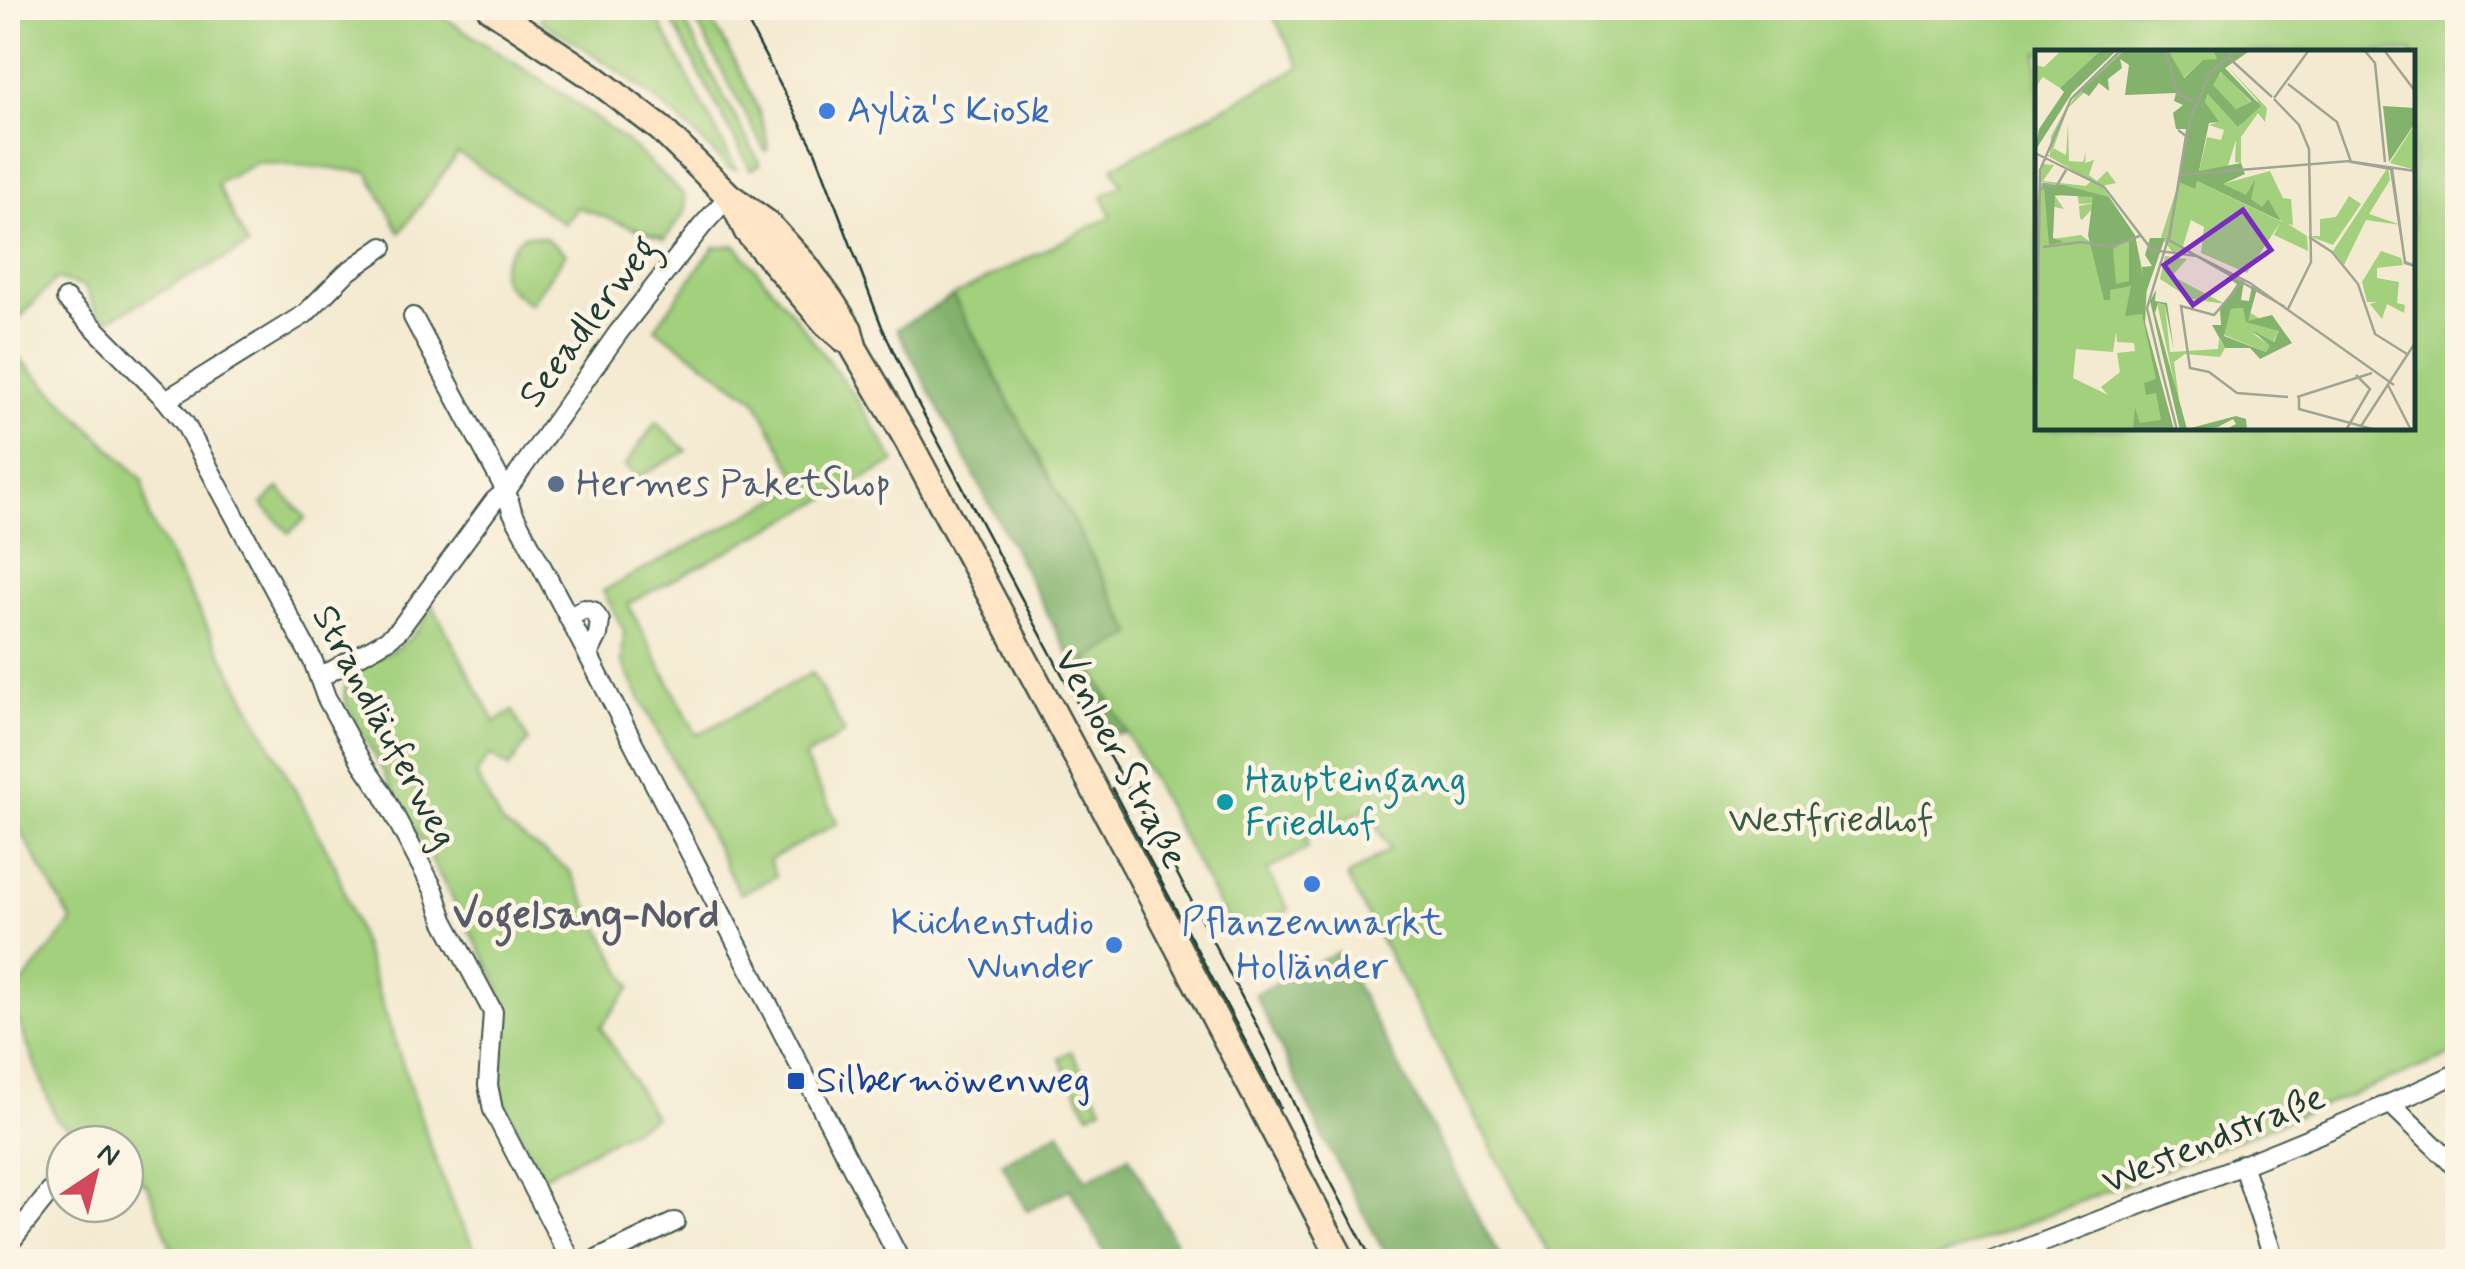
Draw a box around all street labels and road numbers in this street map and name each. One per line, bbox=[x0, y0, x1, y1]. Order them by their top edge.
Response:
street label: Seeadlerweg bbox=[508, 226, 673, 421]
street label: Strandläuferweg bbox=[299, 597, 469, 857]
street label: Venloer Straße bbox=[1042, 641, 1198, 877]
street label: Westendstraße bbox=[2095, 1073, 2333, 1207]

